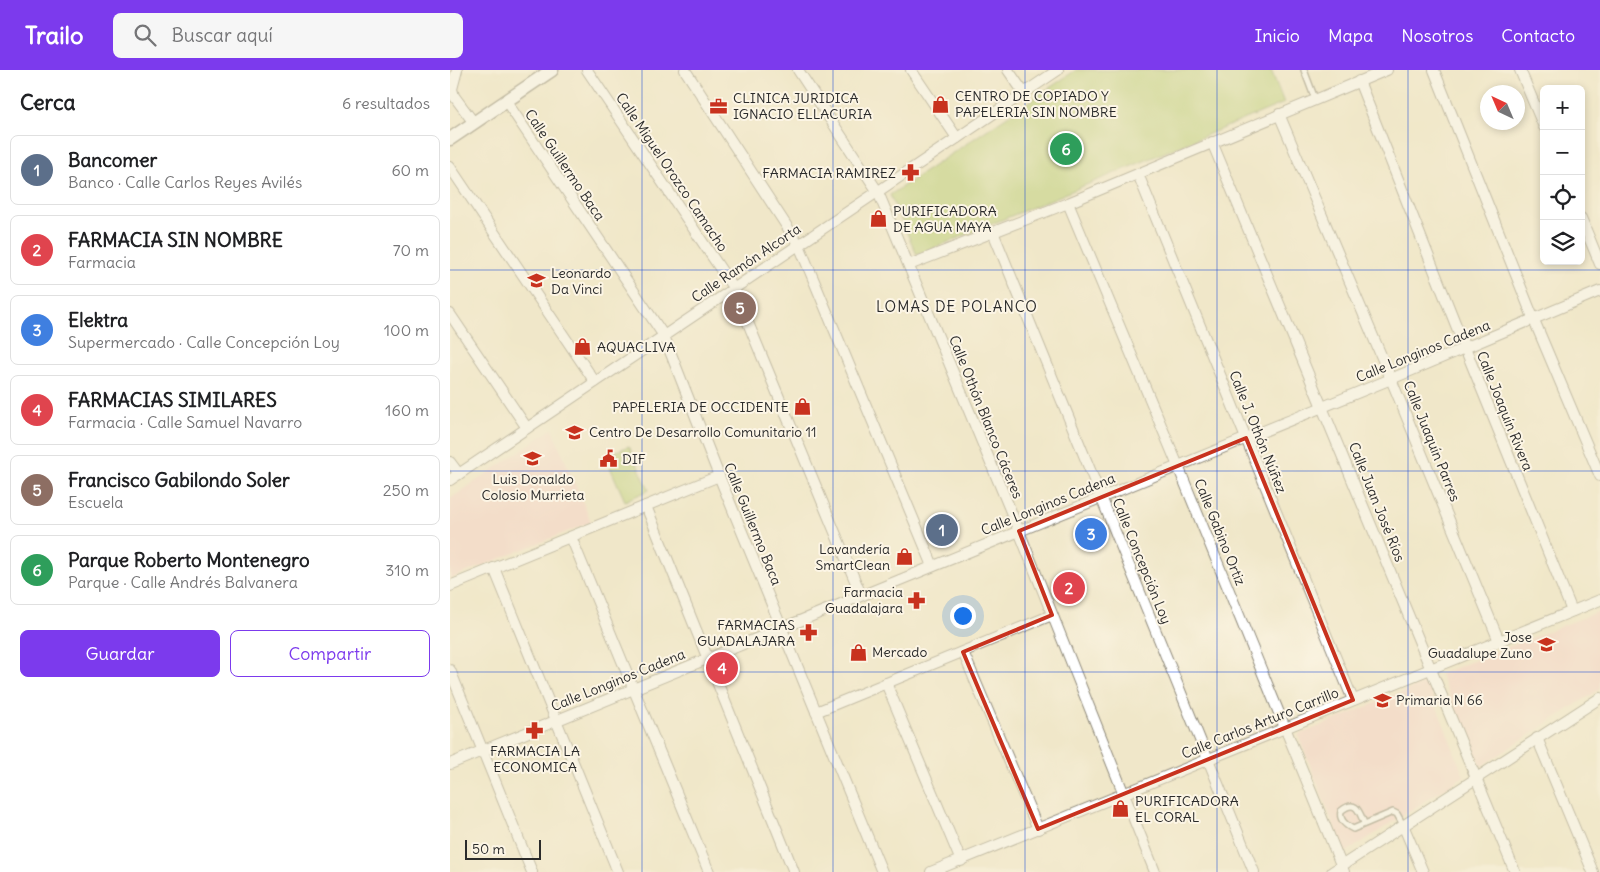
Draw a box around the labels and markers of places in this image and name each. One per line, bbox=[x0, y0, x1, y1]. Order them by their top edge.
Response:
place label: CENTRO DE COPIADO Y PAPELERIA SIN NOMBRE bbox=[955, 87, 1117, 121]
place label: CLINICA JURIDICA IGNACIO ELLACURIA bbox=[733, 89, 872, 123]
shop icon: CENTRO DE COPIADO Y PAPELERIA SIN NOMBRE bbox=[931, 94, 951, 114]
office icon: CLINICA JURIDICA IGNACIO ELLACURIA bbox=[709, 96, 729, 116]
pin: 6 bbox=[1050, 130, 1082, 168]
pharmacy icon: FARMACIA RAMIREZ bbox=[900, 163, 920, 183]
place label: FARMACIA RAMIREZ bbox=[762, 164, 896, 182]
place label: PURIFICADORA DE AGUA MAYA bbox=[893, 202, 997, 236]
shop icon: PURIFICADORA DE AGUA MAYA bbox=[869, 209, 889, 229]
place label: Leonardo Da Vinci bbox=[551, 264, 611, 298]
school or university icon: Leonardo Da Vinci bbox=[527, 271, 547, 291]
pin: 5 bbox=[724, 289, 756, 327]
shop icon: AQUACLIVA bbox=[573, 337, 593, 357]
place label: AQUACLIVA bbox=[597, 338, 675, 356]
shop icon: PAPELERIA DE OCCIDENTE bbox=[793, 397, 813, 417]
place label: PAPELERIA DE OCCIDENTE bbox=[612, 398, 789, 416]
school or university icon: Centro De Desarrollo Comunitario 11 bbox=[565, 422, 585, 442]
place label: Centro De Desarrollo Comunitario 11 bbox=[589, 423, 817, 441]
school or university icon: Luis Donaldo Colosio Murrieta bbox=[523, 449, 543, 469]
public building icon: DIF bbox=[598, 449, 618, 469]
place label: DIF bbox=[622, 450, 646, 468]
place label: Luis Donaldo Colosio Murrieta bbox=[482, 470, 584, 504]
pin: 1 bbox=[926, 511, 958, 549]
pin: 3 bbox=[1075, 515, 1107, 553]
place label: Lavandería SmartClean bbox=[816, 540, 890, 574]
shop icon: Lavandería SmartClean bbox=[894, 547, 914, 567]
pin: 2 bbox=[1053, 569, 1085, 607]
place label: Farmacia Guadalajara bbox=[825, 583, 903, 617]
pharmacy icon: Farmacia Guadalajara bbox=[907, 590, 927, 610]
place label: FARMACIAS GUADALAJARA bbox=[697, 616, 795, 650]
pharmacy icon: FARMACIAS GUADALAJARA bbox=[799, 623, 819, 643]
place label: Jose Guadalupe Zuno bbox=[1428, 628, 1532, 662]
school or university icon: Jose Guadalupe Zuno bbox=[1536, 635, 1556, 655]
shop icon: Mercado bbox=[848, 642, 868, 662]
place label: Mercado bbox=[872, 643, 928, 661]
pin: 4 bbox=[706, 649, 738, 687]
school or university icon: Primaria N 66 bbox=[1372, 690, 1392, 710]
place label: Primaria N 66 bbox=[1396, 691, 1483, 709]
pharmacy icon: FARMACIA LA ECONOMICA bbox=[525, 721, 545, 741]
place label: FARMACIA LA ECONOMICA bbox=[490, 742, 580, 776]
place label: PURIFICADORA EL CORAL bbox=[1135, 792, 1239, 826]
shop icon: PURIFICADORA EL CORAL bbox=[1111, 799, 1131, 819]

